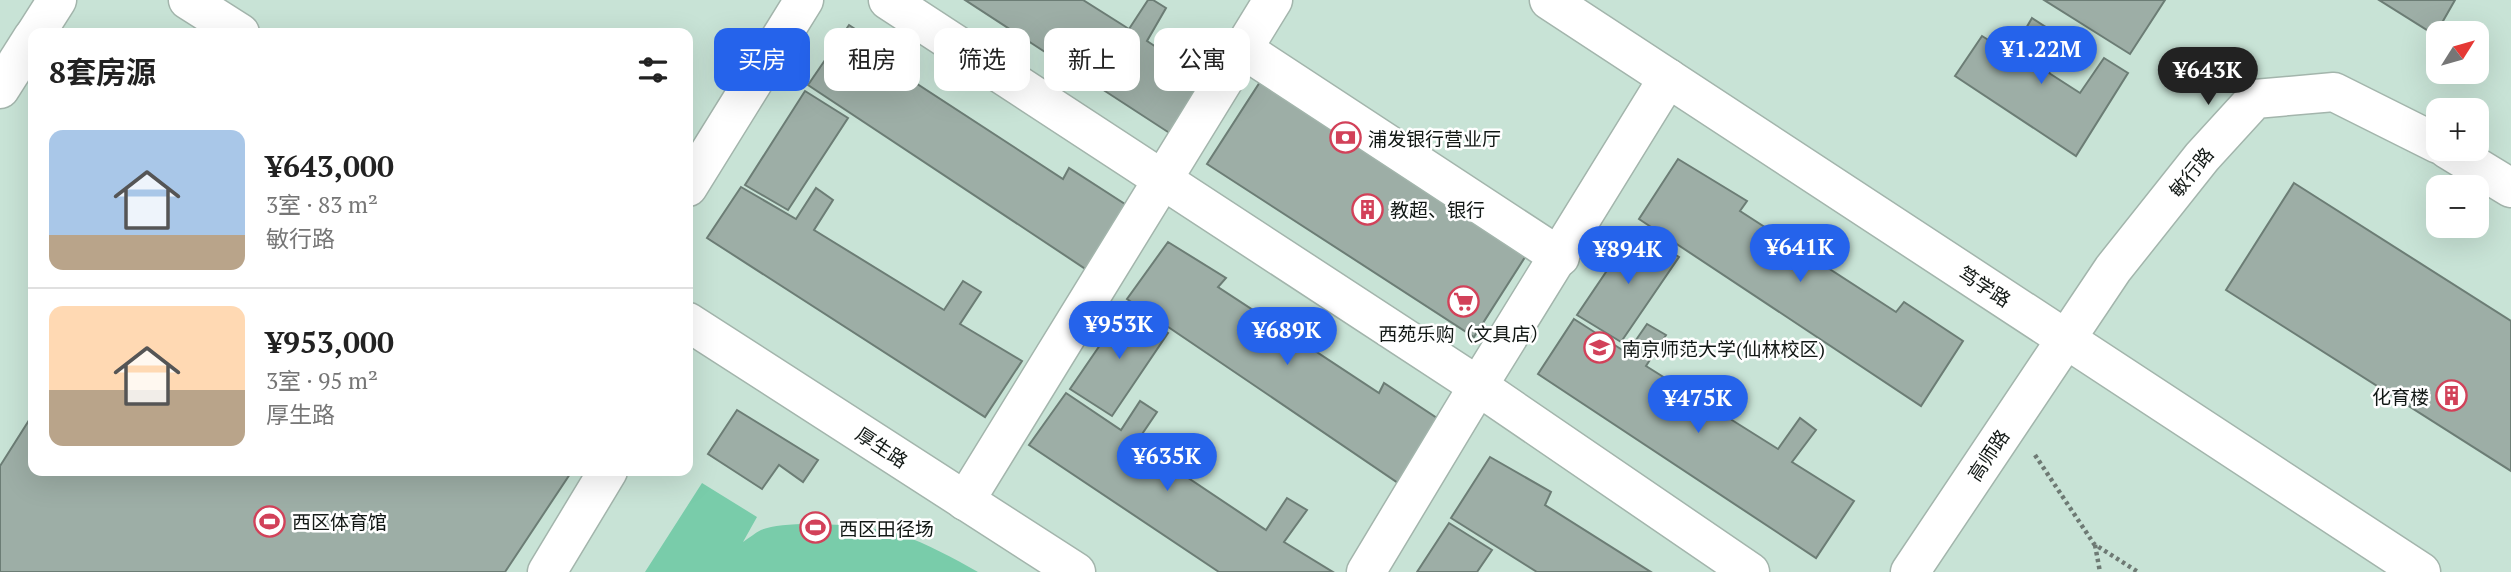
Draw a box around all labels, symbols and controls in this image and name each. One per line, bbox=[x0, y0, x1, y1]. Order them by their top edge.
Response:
north arrow bbox=[2426, 21, 2488, 84]
map controls bbox=[2426, 21, 2489, 238]
pin: ¥1.22M bbox=[1984, 27, 2098, 86]
chip: 买房 bbox=[714, 28, 810, 91]
chip: 租房 bbox=[824, 28, 920, 91]
chip: 筛选 bbox=[934, 28, 1030, 91]
chip: 新上 bbox=[1044, 28, 1140, 91]
chip: 公寓 bbox=[1154, 28, 1250, 91]
text: ¥1.22M bbox=[2001, 33, 2081, 64]
pin: ¥643K bbox=[2159, 48, 2257, 107]
icon: filters bbox=[634, 51, 672, 89]
text: 8套房源 bbox=[49, 52, 156, 92]
text: ¥643K bbox=[2174, 54, 2242, 85]
button: + bbox=[2426, 98, 2489, 161]
bank icon: 浦发银行营业厅 bbox=[1328, 121, 1362, 155]
place label: 浦发银行营业厅 bbox=[1368, 126, 1501, 151]
street label: 敏行路 bbox=[2163, 142, 2219, 202]
text: ¥643,000 bbox=[266, 146, 394, 186]
icon: home bbox=[105, 158, 189, 242]
button: − bbox=[2426, 175, 2489, 238]
text: 3室 · 83 m² bbox=[266, 189, 378, 220]
building icon: 教超、银行 bbox=[1350, 192, 1384, 226]
place label: 教超、银行 bbox=[1390, 197, 1485, 222]
text: 敏行路 bbox=[266, 223, 335, 254]
pin: ¥641K bbox=[1751, 224, 1849, 284]
pin: ¥894K bbox=[1579, 226, 1677, 286]
text: ¥641K bbox=[1766, 231, 1834, 262]
text: ¥894K bbox=[1594, 233, 1662, 264]
street label: 笃学路 bbox=[1954, 260, 2016, 312]
supermarket icon: 西苑乐购（文具店） bbox=[1447, 285, 1481, 319]
pin: ¥953K bbox=[1070, 302, 1168, 361]
text: ¥953K bbox=[1085, 308, 1153, 339]
pin: ¥689K bbox=[1238, 308, 1336, 367]
text: ¥689K bbox=[1253, 314, 1321, 345]
place label: 西苑乐购（文具店） bbox=[1378, 321, 1550, 346]
text: ¥953,000 bbox=[266, 322, 394, 362]
school or university icon: 南京师范大学(仙林校区) bbox=[1582, 331, 1616, 365]
icon: home bbox=[105, 334, 189, 418]
place label: 南京师范大学(仙林校区) bbox=[1622, 336, 1825, 361]
text: 3室 · 95 m² bbox=[266, 365, 378, 396]
pin: ¥475K bbox=[1649, 376, 1747, 435]
building icon: 化育楼 bbox=[2435, 379, 2469, 413]
text: ¥475K bbox=[1664, 382, 1732, 413]
place label: 化育楼 bbox=[2372, 384, 2429, 409]
text: 厚生路 bbox=[266, 399, 335, 430]
street label: 厚生路 bbox=[851, 421, 913, 473]
street label: 高师路 bbox=[1962, 424, 2014, 486]
pin: ¥635K bbox=[1118, 434, 1216, 493]
text: ¥635K bbox=[1133, 440, 1201, 471]
sports icon: 西区体育馆 bbox=[252, 504, 286, 538]
place label: 西区体育馆 bbox=[292, 509, 387, 534]
sports icon: 西区田径场 bbox=[799, 511, 833, 545]
place label: 西区田径场 bbox=[839, 516, 934, 541]

